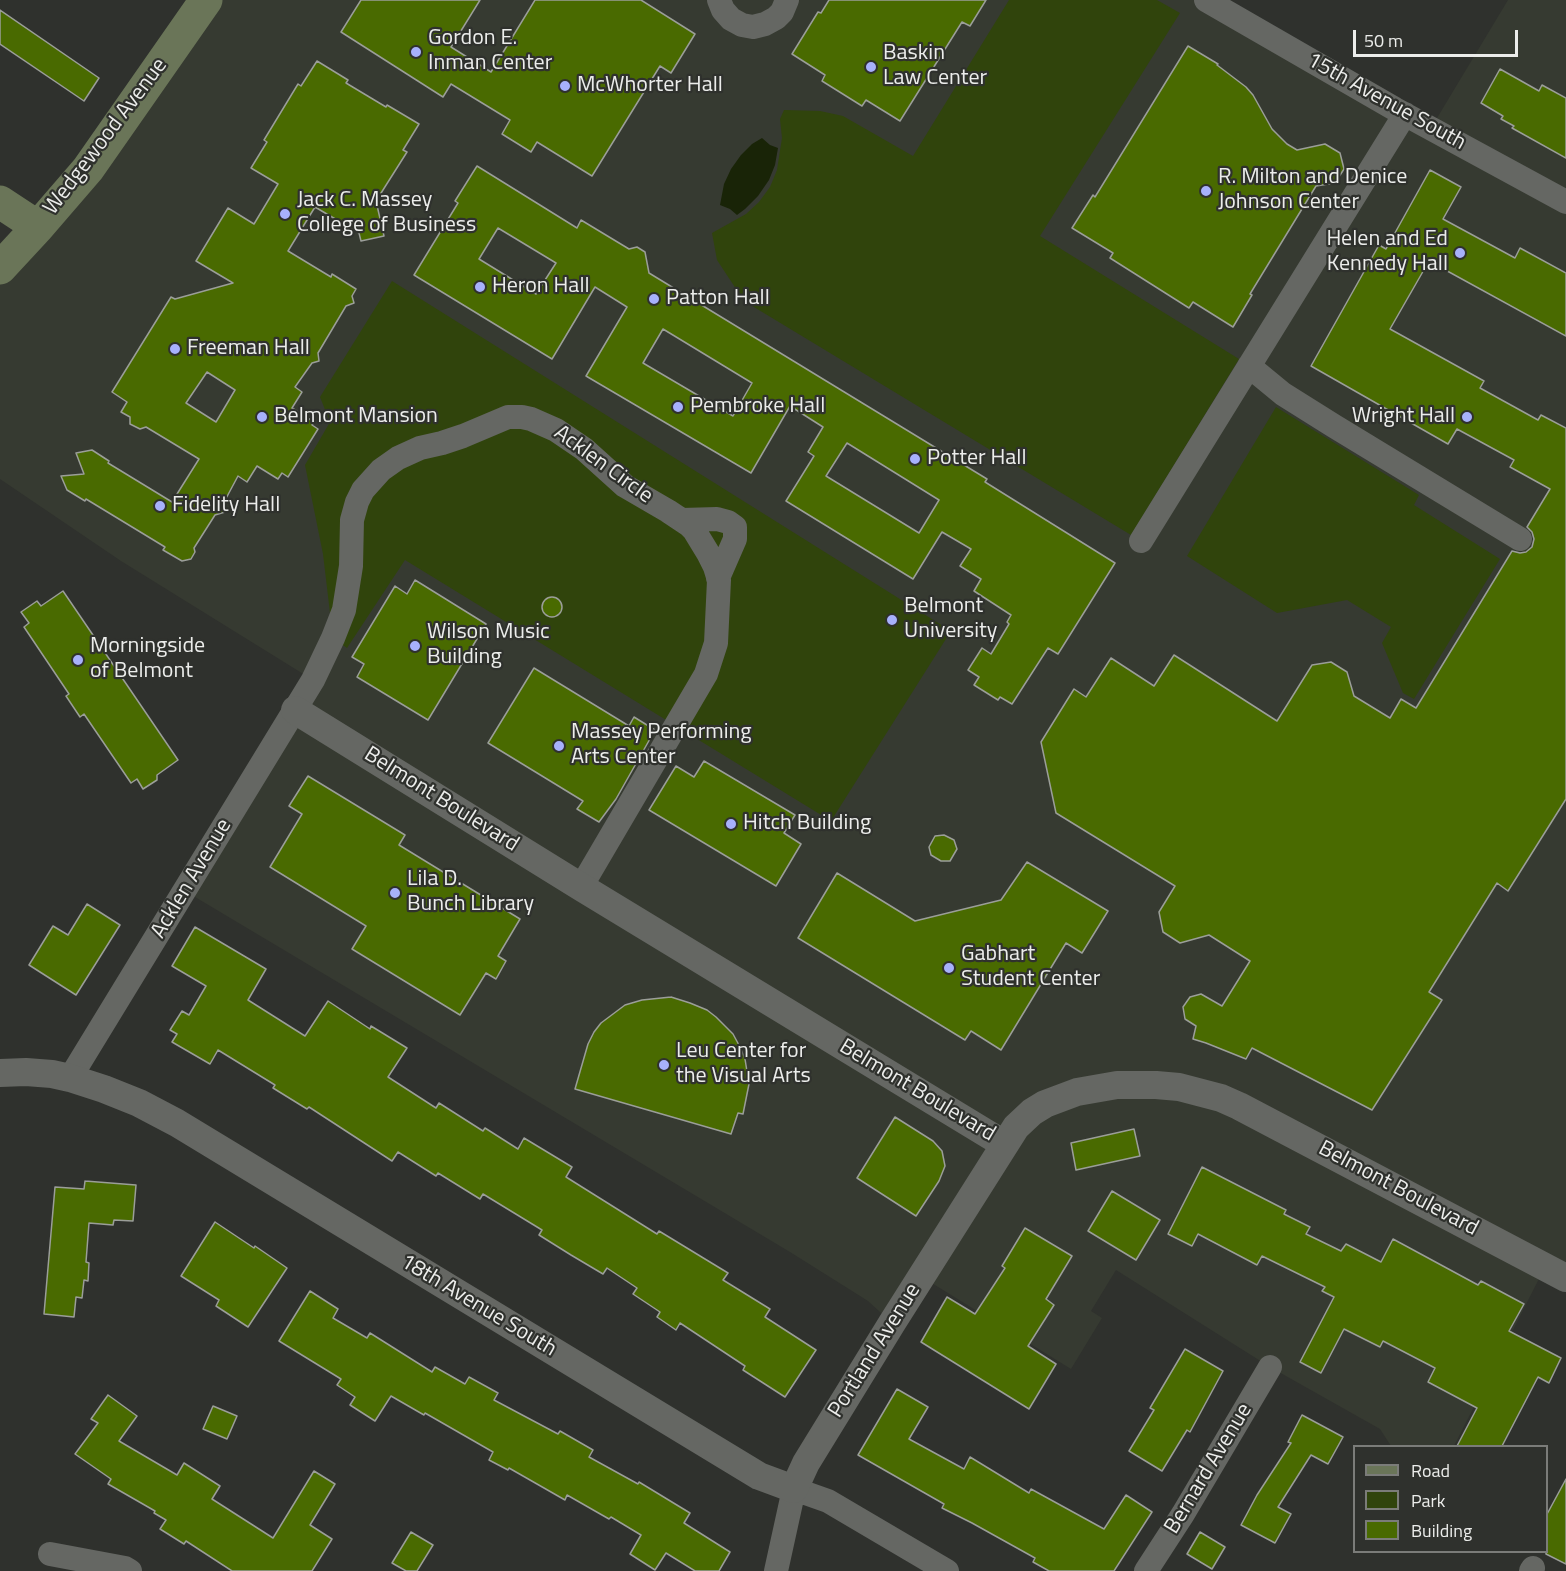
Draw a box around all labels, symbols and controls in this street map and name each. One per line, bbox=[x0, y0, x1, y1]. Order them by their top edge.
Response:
scale bar bbox=[1356, 18, 1521, 56]
place label: Gordon E. Inman Center bbox=[428, 26, 552, 78]
text: 50 m bbox=[1364, 27, 1403, 54]
place label: Baskin Law Center bbox=[883, 41, 987, 92]
marker: Gordon E. Inman Center bbox=[409, 45, 423, 59]
street label: 15th Avenue South bbox=[1302, 47, 1470, 157]
street label: Wedgewood Avenue bbox=[38, 53, 174, 221]
marker: Baskin Law Center bbox=[864, 60, 878, 74]
place label: McWhorter Hall bbox=[577, 73, 723, 99]
marker: McWhorter Hall bbox=[558, 79, 572, 93]
place label: R. Milton and Denice Johnson Center bbox=[1218, 165, 1407, 216]
marker: R. Milton and Denice Johnson Center bbox=[1199, 184, 1213, 198]
place label: Jack C. Massey College of Business bbox=[297, 188, 476, 240]
marker: Jack C. Massey College of Business bbox=[278, 207, 292, 221]
place label: Helen and Ed Kennedy Hall bbox=[1326, 227, 1448, 278]
marker: Helen and Ed Kennedy Hall bbox=[1453, 246, 1467, 260]
place label: Heron Hall bbox=[492, 274, 590, 300]
marker: Heron Hall bbox=[473, 280, 487, 294]
place label: Patton Hall bbox=[666, 286, 770, 312]
marker: Patton Hall bbox=[647, 292, 661, 306]
place label: Freeman Hall bbox=[187, 336, 310, 362]
marker: Freeman Hall bbox=[168, 342, 182, 356]
place label: Pembroke Hall bbox=[690, 394, 825, 420]
marker: Pembroke Hall bbox=[671, 400, 685, 414]
place label: Belmont Mansion bbox=[274, 404, 438, 430]
place label: Wright Hall bbox=[1352, 404, 1455, 430]
marker: Belmont Mansion bbox=[255, 410, 269, 424]
marker: Wright Hall bbox=[1460, 410, 1474, 424]
street label: Acklen Circle bbox=[548, 420, 658, 510]
place label: Potter Hall bbox=[927, 446, 1027, 472]
marker: Potter Hall bbox=[908, 452, 922, 466]
place label: Fidelity Hall bbox=[172, 493, 280, 519]
marker: Fidelity Hall bbox=[153, 499, 167, 513]
place label: Belmont University bbox=[904, 594, 997, 646]
marker: Belmont University bbox=[885, 613, 899, 627]
place label: Wilson Music Building bbox=[427, 620, 550, 672]
place label: Morningside of Belmont bbox=[90, 634, 205, 686]
marker: Wilson Music Building bbox=[408, 639, 422, 653]
marker: Morningside of Belmont bbox=[71, 653, 85, 667]
place label: Massey Performing Arts Center bbox=[571, 720, 752, 772]
marker: Massey Performing Arts Center bbox=[552, 739, 566, 753]
street label: Belmont Boulevard bbox=[359, 742, 523, 858]
place label: Hitch Building bbox=[743, 811, 871, 837]
street label: Acklen Avenue bbox=[146, 814, 238, 944]
marker: Hitch Building bbox=[724, 817, 738, 831]
place label: Lila D. Bunch Library bbox=[407, 867, 534, 918]
marker: Lila D. Bunch Library bbox=[388, 886, 402, 900]
place label: Gabhart Student Center bbox=[961, 942, 1100, 993]
marker: Gabhart Student Center bbox=[942, 961, 956, 975]
street label: Belmont Boulevard bbox=[834, 1034, 1000, 1148]
place label: Leu Center for the Visual Arts bbox=[676, 1039, 811, 1090]
marker: Leu Center for the Visual Arts bbox=[657, 1058, 671, 1072]
street label: Belmont Boulevard bbox=[1314, 1136, 1482, 1242]
street label: 18th Avenue South bbox=[395, 1249, 561, 1363]
street label: Portland Avenue bbox=[823, 1279, 927, 1423]
street label: Bernard Avenue bbox=[1160, 1399, 1258, 1539]
legend bbox=[1353, 1445, 1548, 1553]
text: Road bbox=[1411, 1457, 1450, 1484]
text: Park bbox=[1411, 1487, 1445, 1514]
text: Building bbox=[1411, 1517, 1472, 1544]

